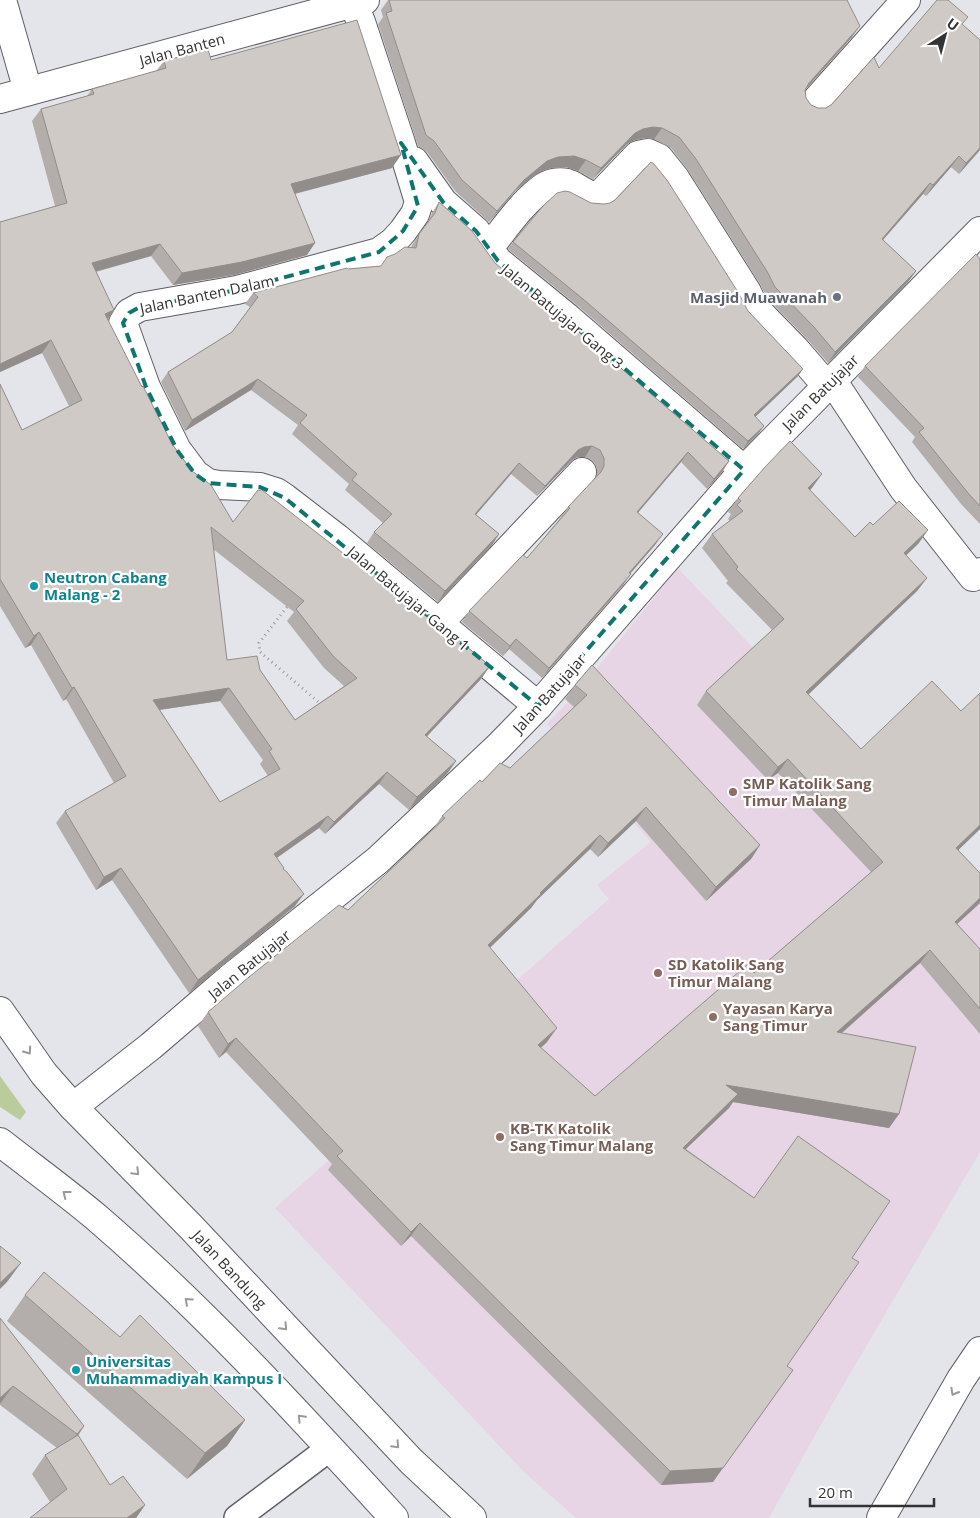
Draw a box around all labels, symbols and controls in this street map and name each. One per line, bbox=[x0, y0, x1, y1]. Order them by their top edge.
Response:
north arrow bbox=[920, 10, 970, 60]
text: U bbox=[943, 13, 963, 35]
street label: Jalan Banten bbox=[135, 28, 227, 71]
street label: Jalan Batujajar Gang 3 bbox=[496, 258, 628, 373]
street label: Jalan Banten Dalam bbox=[136, 270, 276, 318]
place label: Masjid Muawanah bbox=[690, 287, 827, 307]
marker: Masjid Muawanah bbox=[831, 291, 843, 303]
street label: Jalan Batujajar bbox=[776, 349, 863, 436]
street label: Jalan Batujajar Gang 1 bbox=[342, 540, 474, 655]
place label: Neutron Cabang Malang - 2 bbox=[44, 567, 167, 604]
marker: Neutron Cabang Malang - 2 bbox=[28, 580, 40, 592]
street label: Jalan Batujajar bbox=[507, 649, 590, 739]
place label: SMP Katolik Sang Timur Malang bbox=[743, 773, 872, 810]
marker: SMP Katolik Sang Timur Malang bbox=[727, 786, 739, 798]
street label: Jalan Batujajar bbox=[202, 925, 294, 1005]
place label: SD Katolik Sang Timur Malang bbox=[668, 954, 785, 991]
marker: SD Katolik Sang Timur Malang bbox=[652, 967, 664, 979]
place label: Yayasan Karya Sang Timur bbox=[723, 998, 833, 1035]
marker: Yayasan Karya Sang Timur bbox=[707, 1011, 719, 1023]
one-way arrow bbox=[22, 1045, 31, 1055]
place label: KB-TK Katolik Sang Timur Malang bbox=[510, 1118, 654, 1155]
marker: KB-TK Katolik Sang Timur Malang bbox=[494, 1131, 506, 1143]
one-way arrow bbox=[130, 1166, 139, 1175]
one-way arrow bbox=[62, 1191, 72, 1200]
street label: Jalan Bandung bbox=[187, 1224, 272, 1313]
one-way arrow bbox=[185, 1298, 194, 1307]
one-way arrow bbox=[279, 1322, 288, 1331]
place label: Universitas Muhammadiyah Kampus I bbox=[86, 1351, 282, 1388]
marker: Universitas Muhammadiyah Kampus I bbox=[70, 1364, 82, 1376]
one-way arrow bbox=[950, 1386, 960, 1395]
one-way arrow bbox=[298, 1415, 307, 1424]
one-way arrow bbox=[390, 1440, 399, 1449]
scale bar bbox=[810, 1476, 934, 1508]
text: 20 m bbox=[818, 1482, 853, 1502]

